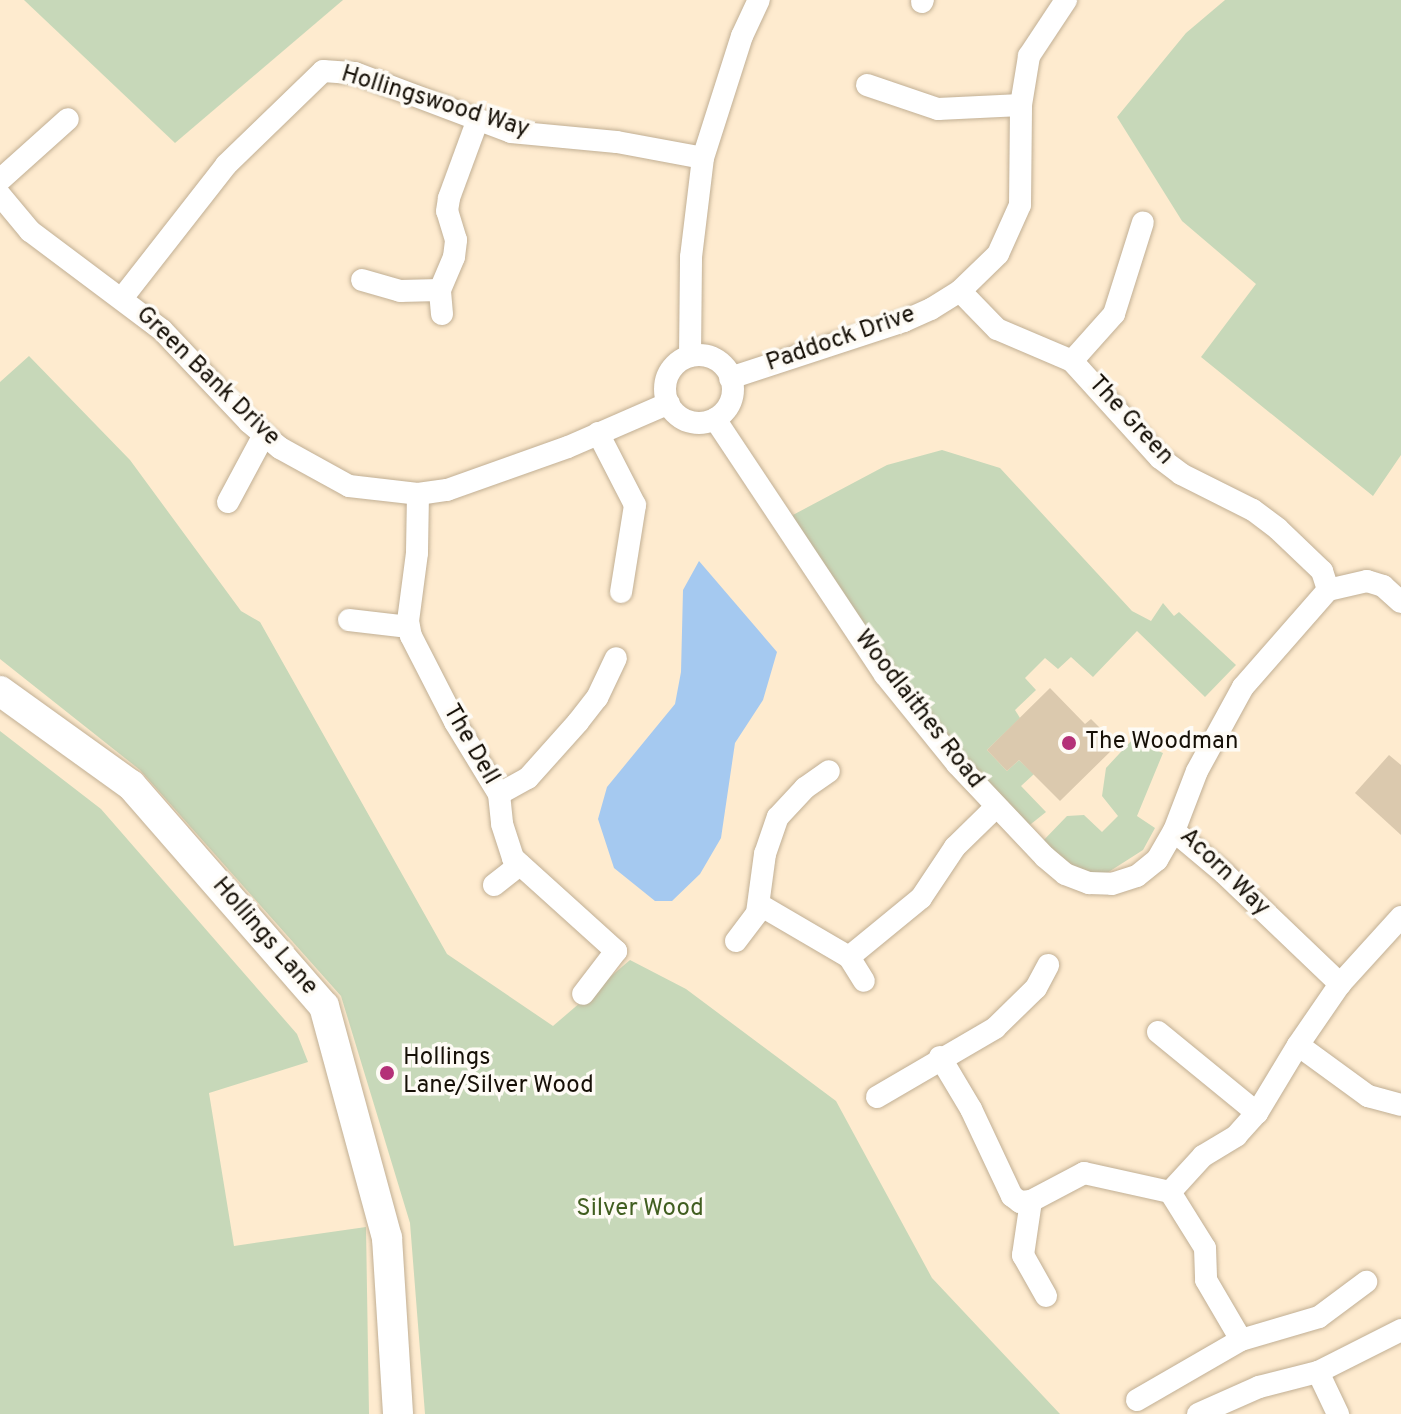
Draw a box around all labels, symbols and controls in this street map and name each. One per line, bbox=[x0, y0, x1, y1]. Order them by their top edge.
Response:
street label: Hollingswood Way bbox=[337, 61, 533, 145]
street label: Green Bank Drive bbox=[129, 301, 285, 453]
street label: Paddock Drive bbox=[763, 301, 919, 379]
street label: The Green bbox=[1081, 370, 1179, 472]
street label: Woodlaithes Road bbox=[847, 625, 989, 795]
street label: The Dell bbox=[436, 700, 504, 790]
place label: The Woodman bbox=[1085, 729, 1239, 757]
marker: The Woodman bbox=[1060, 734, 1078, 752]
street label: Acorn Way bbox=[1173, 823, 1275, 923]
street label: Hollings Lane bbox=[205, 872, 323, 1002]
place label: Hollings Lane/Silver Wood bbox=[403, 1045, 594, 1101]
marker: Hollings Lane/Silver Wood bbox=[378, 1064, 396, 1082]
park label: Silver Wood bbox=[576, 1196, 704, 1224]

